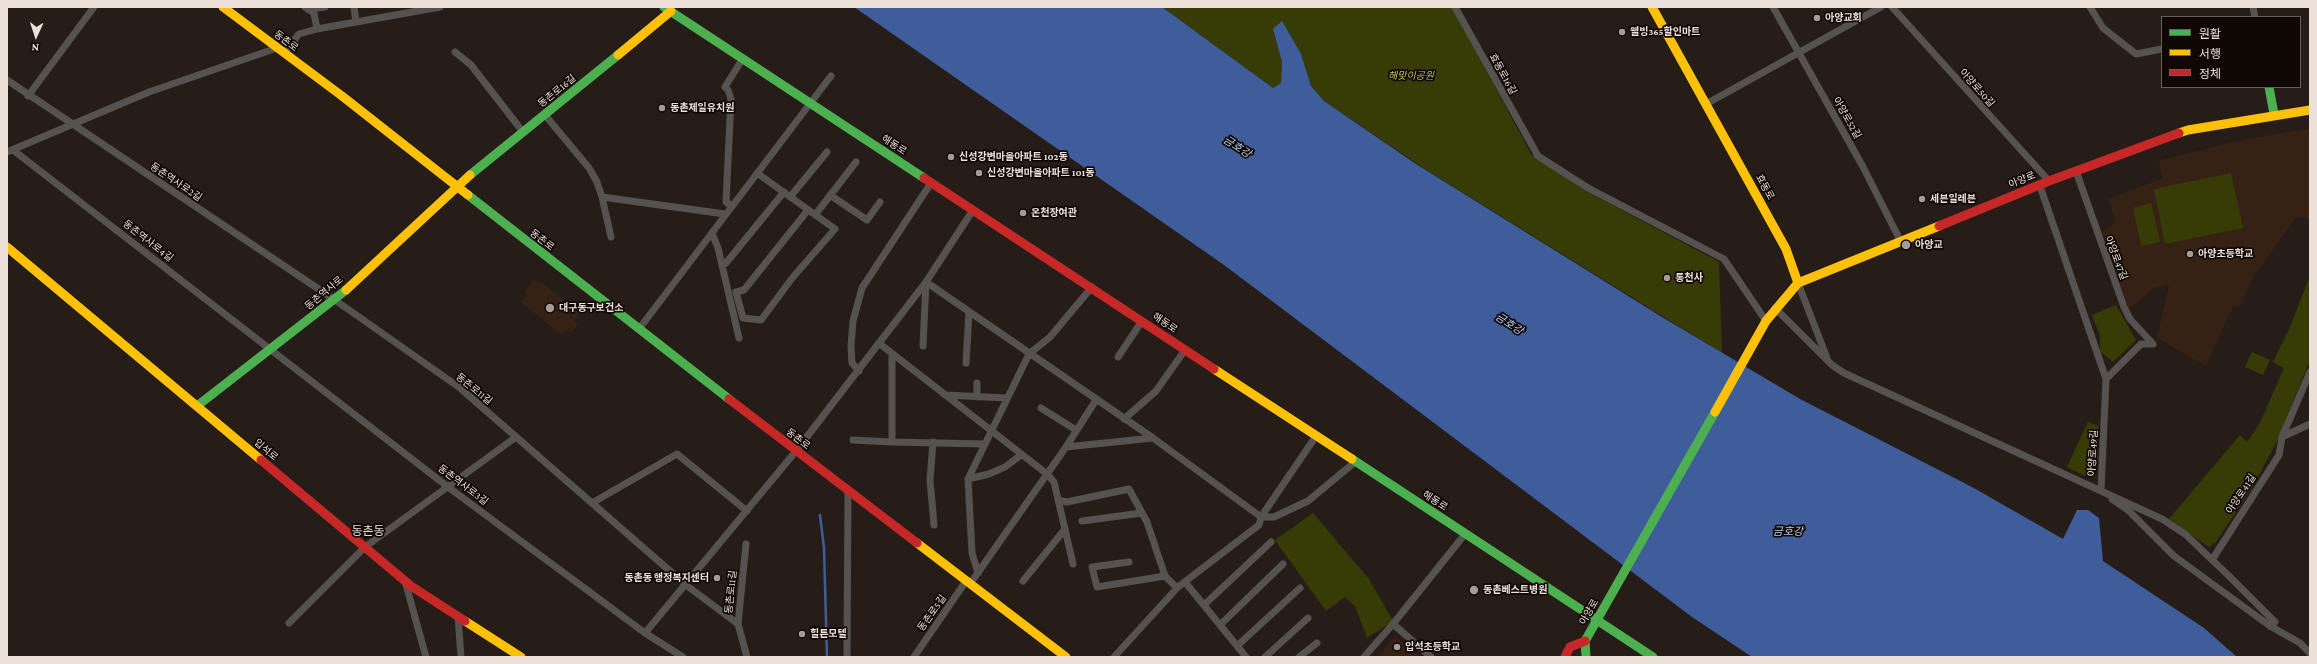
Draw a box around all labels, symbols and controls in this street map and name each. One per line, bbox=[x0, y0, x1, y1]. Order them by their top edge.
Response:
place label: 아양교회 bbox=[1825, 12, 1862, 24]
marker: 아양교회 bbox=[1812, 13, 1822, 23]
north arrow bbox=[16, 16, 56, 56]
legend bbox=[2161, 16, 2301, 88]
place label: 웰빙365할인마트 bbox=[1630, 26, 1700, 38]
marker: 웰빙365할인마트 bbox=[1617, 27, 1627, 37]
text: 원활 bbox=[2199, 27, 2221, 41]
street label: 동촌로 bbox=[271, 28, 301, 54]
text: N bbox=[31, 42, 39, 54]
text: 서행 bbox=[2199, 47, 2221, 61]
street label: 효동로16길 bbox=[1487, 51, 1519, 97]
street label: 아양로50길 bbox=[1957, 66, 1997, 110]
text: 정체 bbox=[2199, 67, 2221, 81]
park label: 해맞이공원 bbox=[1388, 70, 1434, 82]
street label: 동촌로16길 bbox=[536, 72, 578, 110]
street label: 아양로52길 bbox=[1830, 95, 1864, 141]
place label: 동촌제일유치원 bbox=[670, 102, 734, 114]
marker: 동촌제일유치원 bbox=[657, 103, 667, 113]
street label: 해동로 bbox=[879, 132, 909, 158]
water label: 금호강 bbox=[1221, 133, 1253, 161]
place label: 신성강변마을아파트 102동 bbox=[959, 151, 1068, 163]
marker: 신성강변마을아파트 102동 bbox=[946, 152, 956, 162]
street label: 동촌역사로2길 bbox=[148, 160, 204, 204]
place label: 신성강변마을아파트 101동 bbox=[987, 167, 1094, 179]
marker: 신성강변마을아파트 101동 bbox=[974, 168, 984, 178]
street label: 아양로 bbox=[2007, 169, 2037, 191]
street label: 효동로 bbox=[1753, 172, 1777, 202]
place label: 세븐일레븐 bbox=[1930, 193, 1976, 205]
marker: 세븐일레븐 bbox=[1917, 194, 1927, 204]
place label: 온천장여관 bbox=[1031, 207, 1077, 219]
marker: 온천장여관 bbox=[1018, 208, 1028, 218]
street label: 동촌역사로4길 bbox=[121, 218, 175, 264]
street label: 동촌로 bbox=[527, 227, 557, 253]
street label: 아양로47길 bbox=[2102, 234, 2130, 282]
marker: 아양교 bbox=[1900, 239, 1912, 251]
place label: 아양교 bbox=[1915, 239, 1943, 251]
place label: 아양초등학교 bbox=[2198, 248, 2253, 260]
marker: 아양초등학교 bbox=[2185, 249, 2195, 259]
place label: 통천사 bbox=[1675, 272, 1703, 284]
marker: 통천사 bbox=[1662, 273, 1672, 283]
street label: 동촌역사로 bbox=[303, 274, 345, 312]
marker: 대구동구보건소 bbox=[544, 302, 556, 314]
place label: 대구동구보건소 bbox=[559, 302, 623, 314]
street label: 해동로 bbox=[1150, 310, 1180, 336]
water label: 금호강 bbox=[1493, 310, 1525, 338]
street label: 동촌로11길 bbox=[453, 371, 495, 407]
street label: 동촌로 bbox=[783, 426, 813, 452]
street label: 아양로49길 bbox=[2086, 429, 2100, 477]
street label: 입석로 bbox=[252, 437, 280, 463]
street label: 동촌역사로3길 bbox=[435, 462, 491, 508]
street label: 아양로41길 bbox=[2223, 472, 2259, 516]
street label: 해동로 bbox=[1420, 488, 1450, 514]
district label: 동촌동 bbox=[351, 524, 385, 538]
water label: 금호강 bbox=[1773, 525, 1803, 539]
street label: 동촌로11길 bbox=[723, 570, 739, 614]
place label: 동촌동 행정복지센터 bbox=[624, 572, 709, 584]
marker: 동촌동 행정복지센터 bbox=[712, 573, 722, 583]
marker: 동촌베스트병원 bbox=[1468, 584, 1480, 596]
place label: 동촌베스트병원 bbox=[1483, 584, 1547, 596]
street label: 동촌로5길 bbox=[915, 593, 949, 633]
street label: 아양로 bbox=[1577, 597, 1601, 627]
place label: 힐튼모텔 bbox=[810, 628, 847, 640]
marker: 힐튼모텔 bbox=[797, 629, 807, 639]
place label: 입석초등학교 bbox=[1405, 641, 1460, 653]
marker: 입석초등학교 bbox=[1392, 642, 1402, 652]

